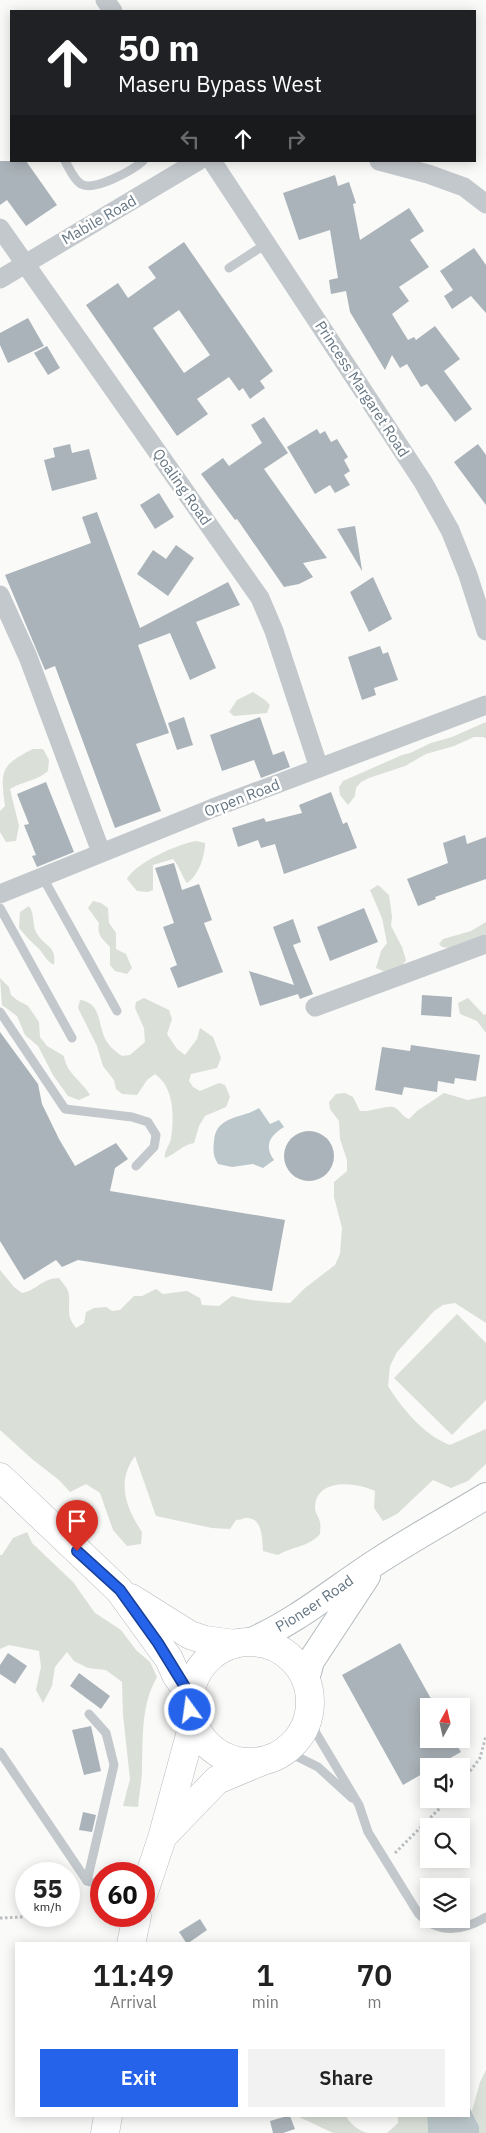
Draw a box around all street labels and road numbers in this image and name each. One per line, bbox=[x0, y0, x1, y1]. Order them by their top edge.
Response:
street label: Mabile Road bbox=[58, 191, 139, 249]
street label: Princess Margaret Road bbox=[311, 317, 414, 460]
street label: Qoaling Road bbox=[149, 445, 216, 529]
street label: Orpen Road bbox=[201, 774, 282, 821]
street label: Pioneer Road bbox=[272, 1571, 357, 1636]

